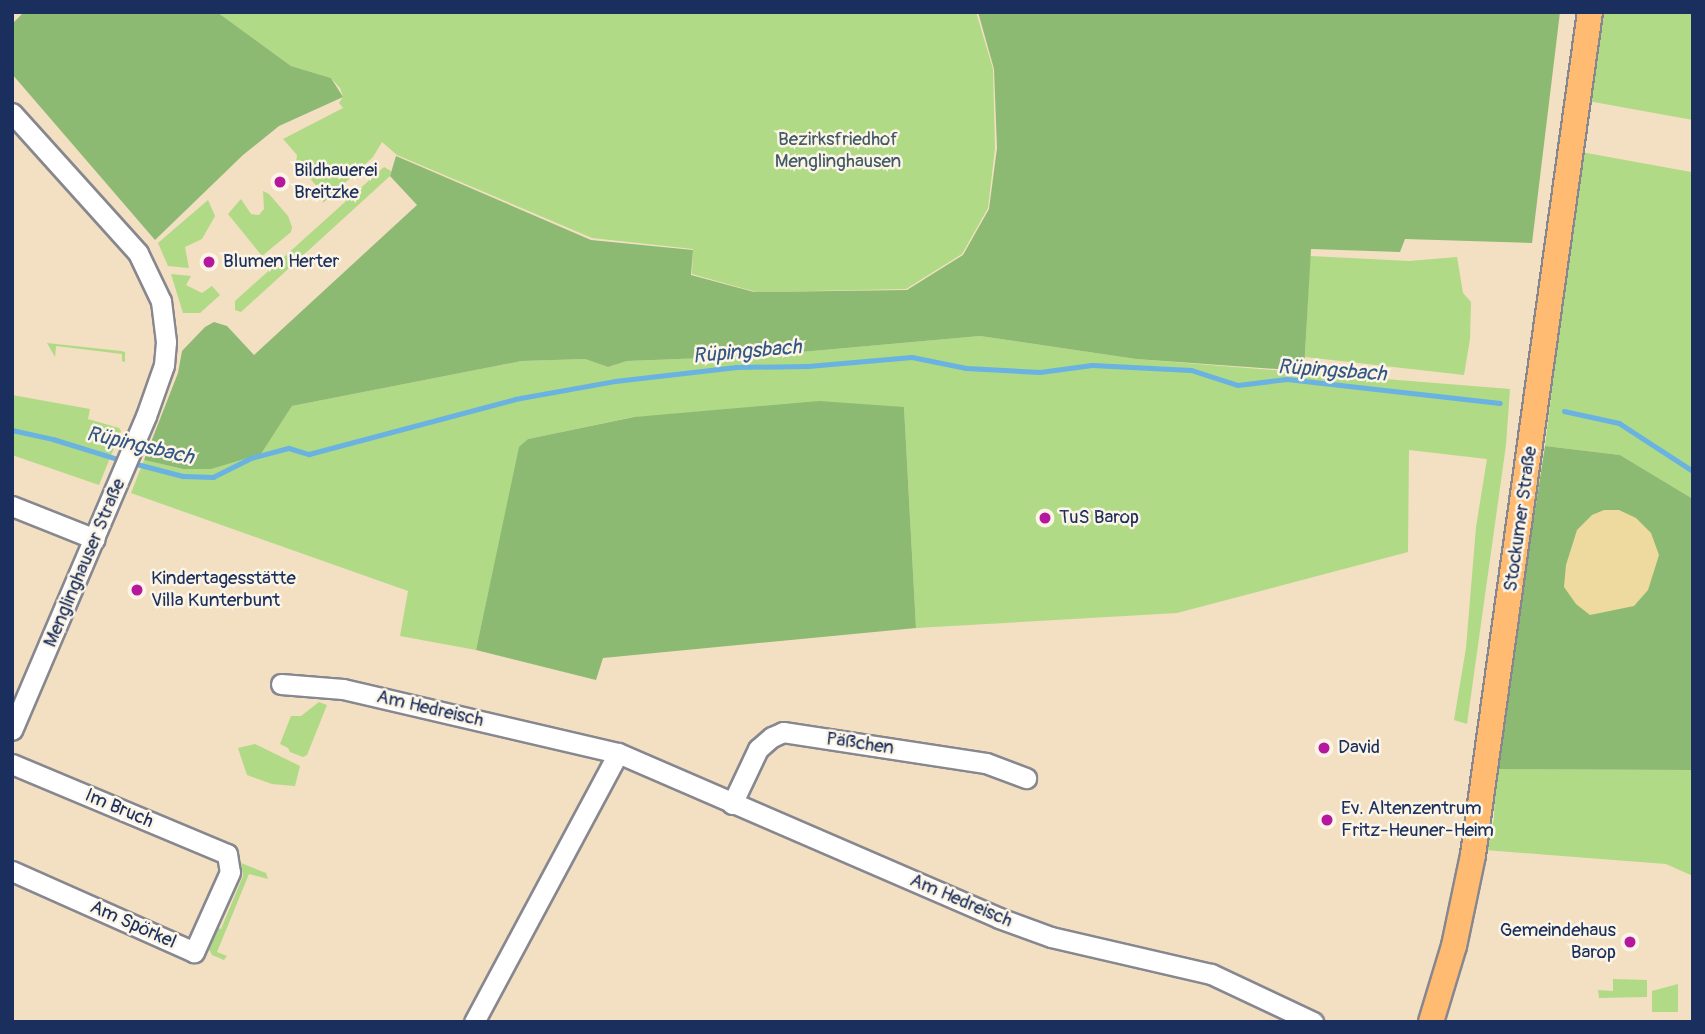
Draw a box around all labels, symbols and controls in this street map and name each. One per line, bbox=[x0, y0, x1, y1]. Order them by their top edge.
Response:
park label: Bezirksfriedhof Menglinghausen bbox=[775, 129, 901, 173]
place label: Bildhauerei Breitzke bbox=[294, 160, 377, 204]
marker: Bildhauerei Breitzke bbox=[272, 174, 288, 190]
place label: Blumen Herter bbox=[223, 251, 339, 273]
marker: Blumen Herter bbox=[201, 254, 217, 270]
water label: Rüpingsbach bbox=[692, 335, 802, 369]
water label: Rüpingsbach bbox=[1277, 355, 1387, 387]
water label: Rüpingsbach bbox=[84, 421, 196, 471]
street label: Stockumer Straße bbox=[1500, 445, 1542, 593]
street label: Menglinghauser Straße bbox=[39, 475, 131, 651]
place label: TuS Barop bbox=[1059, 507, 1139, 529]
marker: TuS Barop bbox=[1037, 510, 1053, 526]
place label: Kindertagesstätte Villa Kunterbunt bbox=[151, 568, 296, 612]
marker: Kindertagesstätte Villa Kunterbunt bbox=[129, 582, 145, 598]
street label: Am Hedreisch bbox=[374, 686, 486, 732]
street label: Päßchen bbox=[825, 728, 895, 760]
place label: David bbox=[1338, 737, 1380, 759]
marker: David bbox=[1316, 740, 1332, 756]
street label: Im Bruch bbox=[81, 784, 157, 834]
place label: Ev. Altenzentrum Fritz-Heuner-Heim bbox=[1341, 798, 1494, 842]
marker: Ev. Altenzentrum Fritz-Heuner-Heim bbox=[1319, 812, 1335, 828]
street label: Am Hedreisch bbox=[906, 869, 1016, 933]
street label: Am Spörkel bbox=[86, 896, 180, 954]
place label: Gemeindehaus Barop bbox=[1500, 920, 1616, 964]
marker: Gemeindehaus Barop bbox=[1622, 934, 1638, 950]

